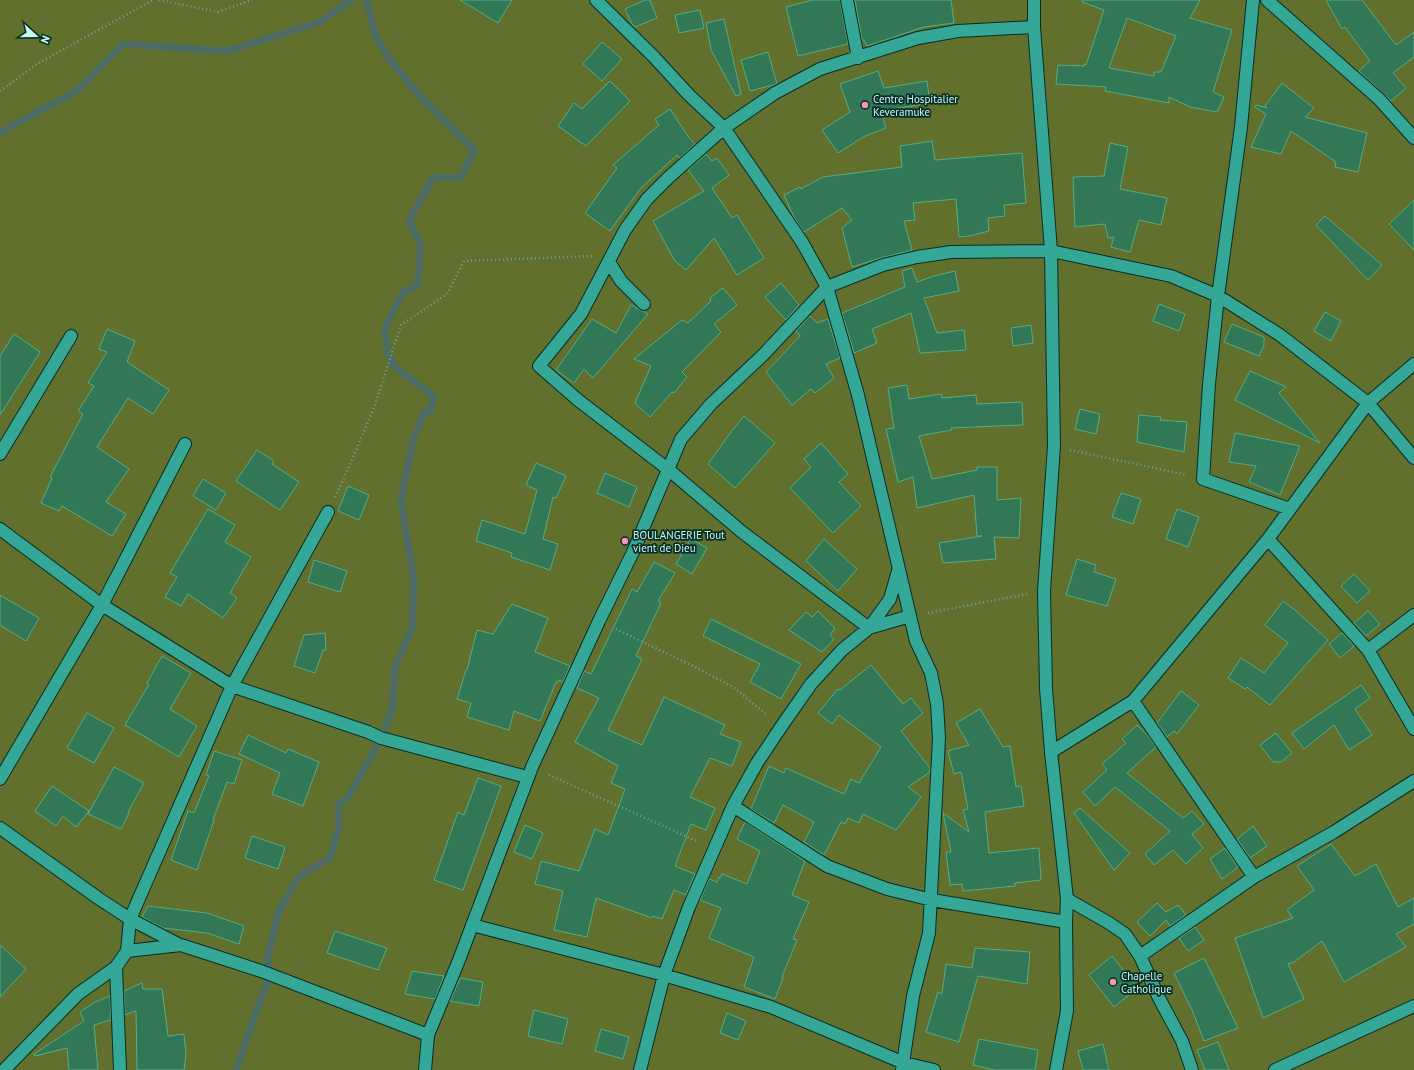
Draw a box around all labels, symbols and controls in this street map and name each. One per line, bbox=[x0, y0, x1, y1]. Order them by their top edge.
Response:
north arrow bbox=[16, 16, 56, 56]
text: N bbox=[38, 34, 53, 45]
place label: Centre Hospitalier Keveramuke bbox=[873, 92, 958, 119]
marker: Centre Hospitalier Keveramuke bbox=[860, 100, 870, 110]
place label: BOULANGERIE Tout vient de Dieu bbox=[633, 528, 725, 555]
marker: BOULANGERIE Tout vient de Dieu bbox=[620, 536, 630, 546]
place label: Chapelle Catholique bbox=[1121, 969, 1172, 996]
marker: Chapelle Catholique bbox=[1108, 977, 1118, 987]

